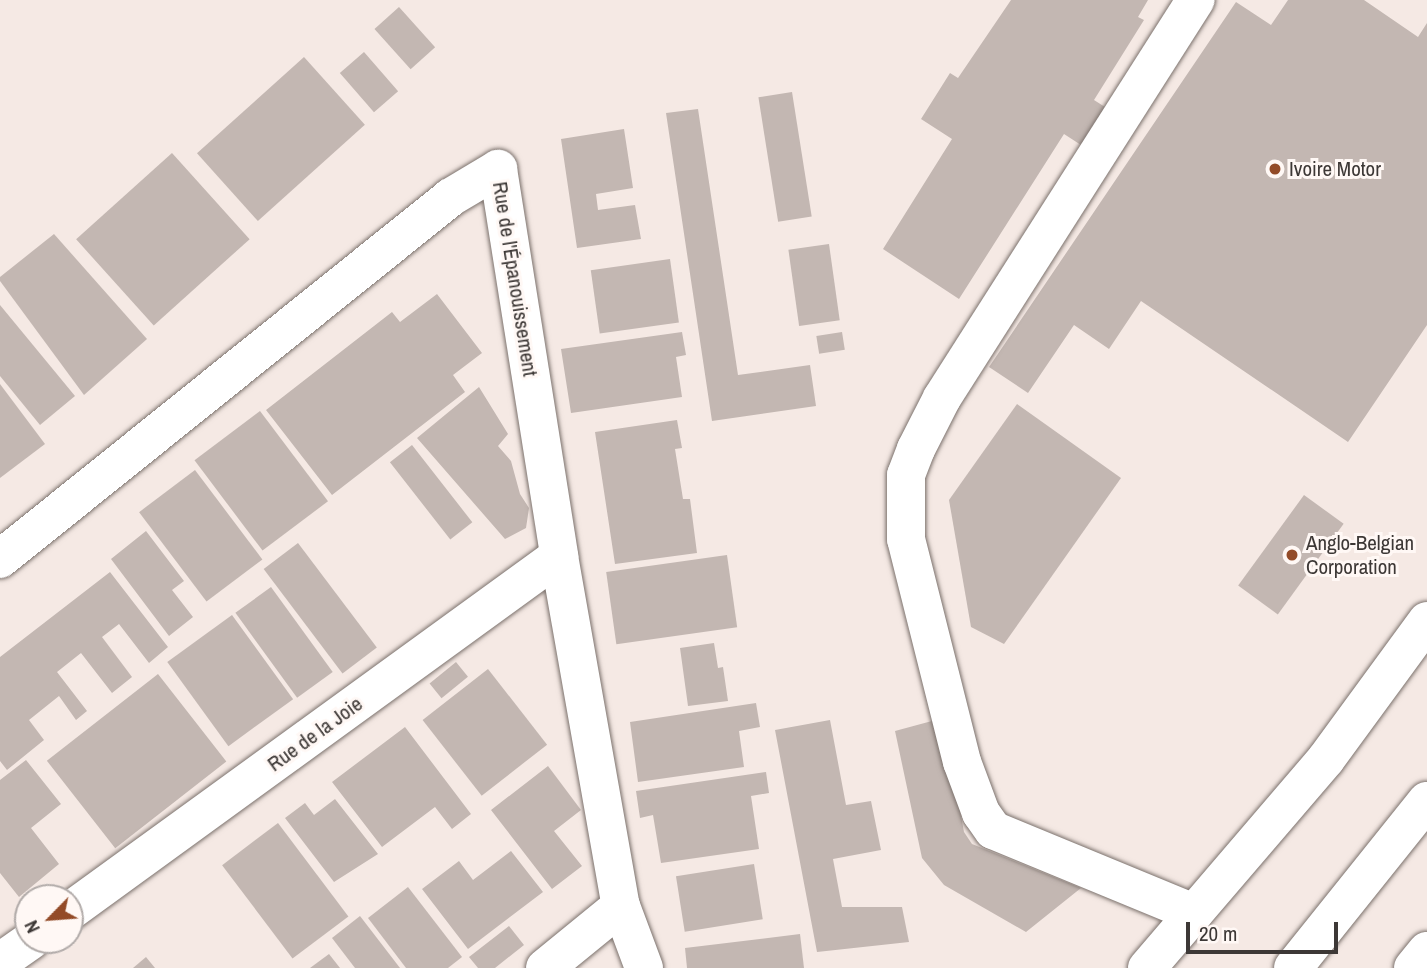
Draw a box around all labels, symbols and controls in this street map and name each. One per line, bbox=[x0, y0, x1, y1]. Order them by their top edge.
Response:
place label: Ivoire Motor bbox=[1289, 156, 1381, 182]
marker: Ivoire Motor bbox=[1267, 161, 1283, 177]
street label: Rue de l'Épanouissement bbox=[487, 180, 543, 378]
place label: Anglo-Belgian Corporation bbox=[1306, 530, 1414, 580]
marker: Anglo-Belgian Corporation bbox=[1284, 547, 1300, 563]
street label: Rue de la Joie bbox=[263, 691, 367, 777]
north arrow bbox=[14, 884, 84, 954]
scale bar bbox=[1189, 908, 1341, 952]
text: N bbox=[18, 916, 46, 938]
text: 20 m bbox=[1199, 919, 1237, 948]

